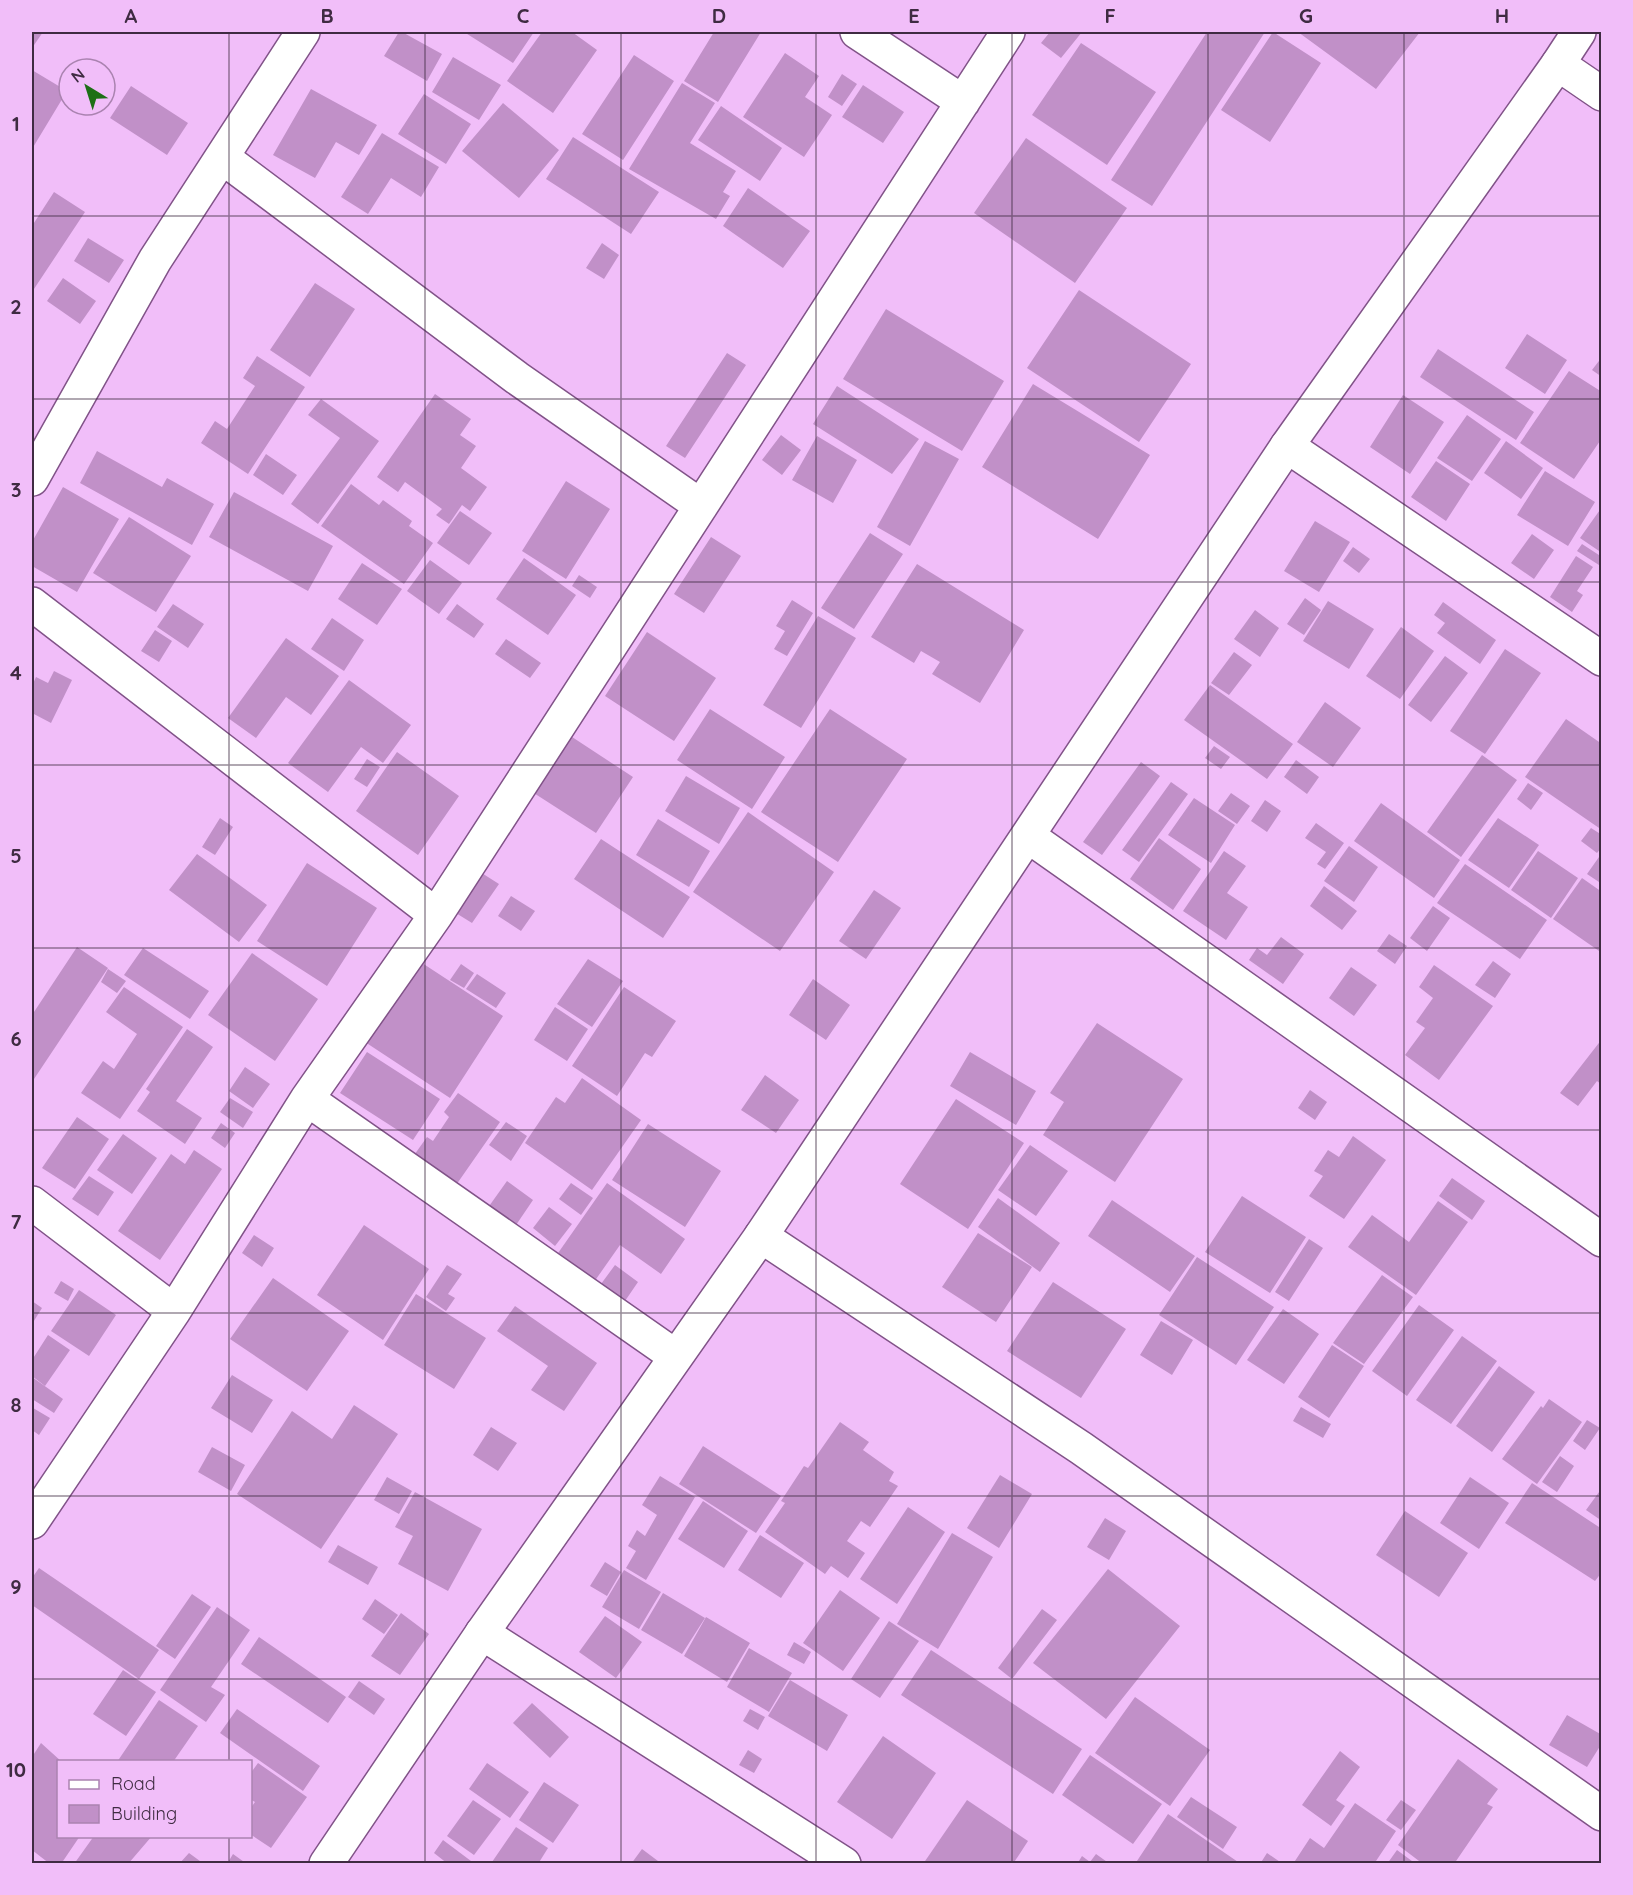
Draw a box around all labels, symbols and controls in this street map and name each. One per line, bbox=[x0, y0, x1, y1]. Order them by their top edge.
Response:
text: A bbox=[125, 3, 138, 28]
text: B bbox=[320, 3, 334, 28]
text: C bbox=[517, 3, 530, 28]
text: D bbox=[712, 3, 726, 28]
text: E bbox=[908, 3, 920, 28]
text: F bbox=[1104, 3, 1116, 28]
text: G bbox=[1299, 3, 1313, 28]
text: H bbox=[1495, 3, 1509, 28]
north arrow bbox=[57, 57, 117, 117]
text: N bbox=[67, 64, 89, 87]
text: 1 bbox=[12, 111, 20, 136]
text: 2 bbox=[10, 294, 22, 319]
text: 3 bbox=[11, 477, 21, 502]
text: 4 bbox=[10, 660, 22, 685]
text: 5 bbox=[10, 843, 22, 868]
text: 6 bbox=[10, 1026, 22, 1051]
text: 7 bbox=[11, 1209, 22, 1234]
text: 8 bbox=[11, 1392, 22, 1417]
text: 9 bbox=[10, 1574, 22, 1599]
text: 10 bbox=[6, 1757, 26, 1782]
legend bbox=[57, 1760, 252, 1838]
text: Road bbox=[111, 1772, 156, 1795]
text: Building bbox=[111, 1802, 177, 1825]

